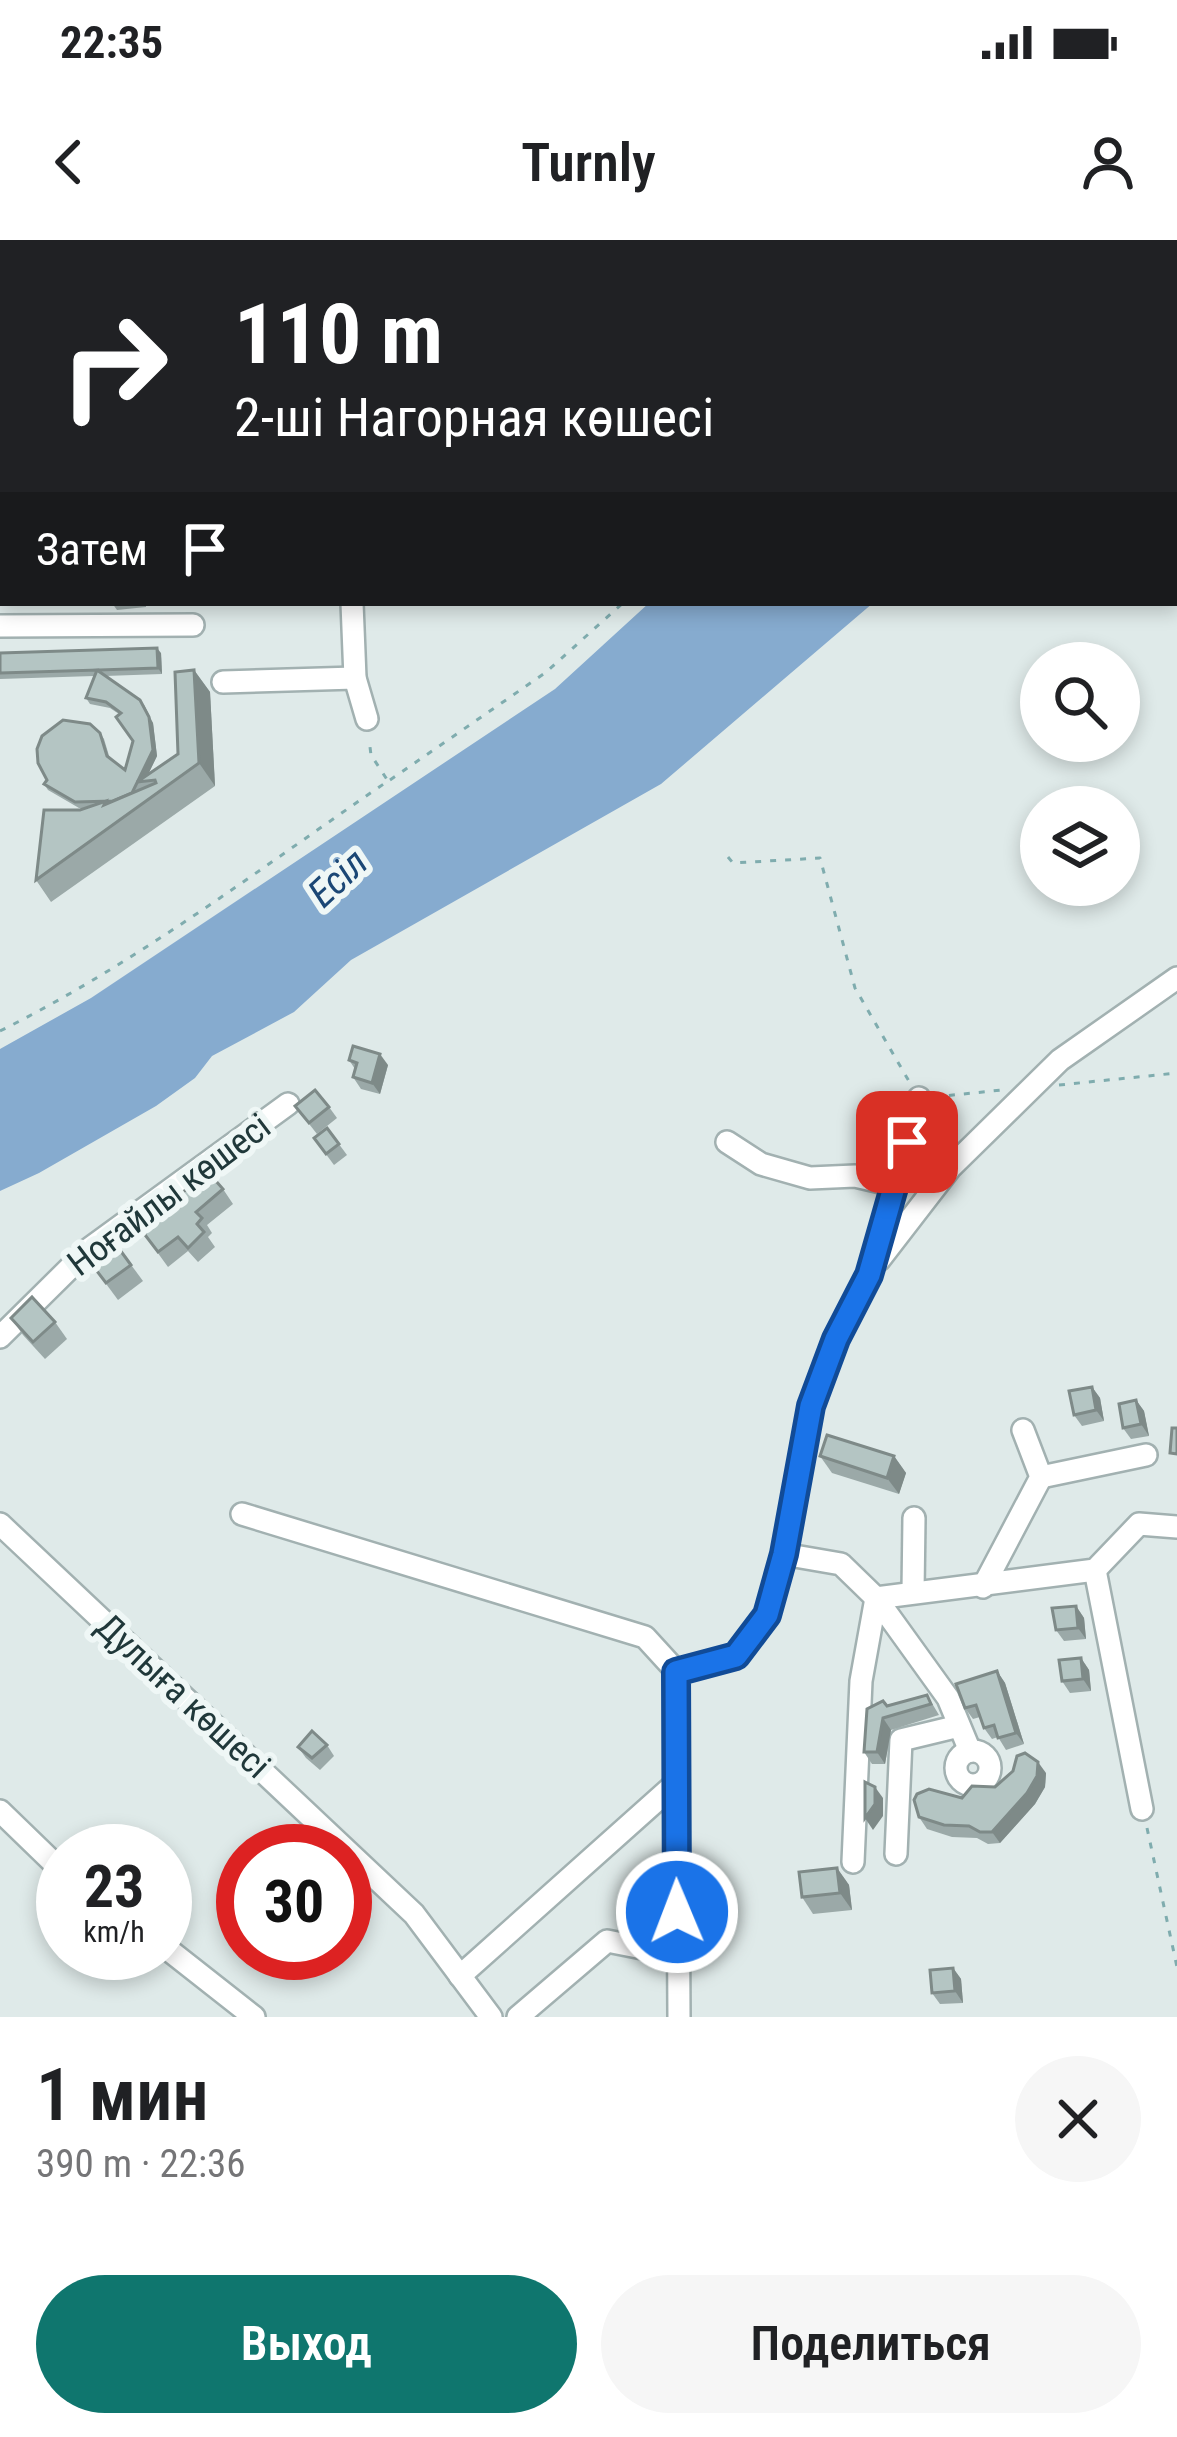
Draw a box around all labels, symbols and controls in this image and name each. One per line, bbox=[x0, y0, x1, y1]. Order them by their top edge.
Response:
text: 22:35 bbox=[60, 16, 163, 69]
icon: back bbox=[36, 129, 102, 195]
icon: person bbox=[1075, 129, 1141, 195]
text: Turnly bbox=[521, 131, 656, 194]
text: 110 m bbox=[234, 285, 443, 384]
icon: right bbox=[36, 288, 192, 444]
text: 2-ші Нагорная көшесі bbox=[234, 386, 714, 449]
icon: arrive bbox=[172, 516, 238, 582]
text: Затем bbox=[36, 523, 148, 576]
map controls bbox=[1020, 642, 1140, 906]
button: search bbox=[1020, 642, 1140, 762]
button: layers bbox=[1020, 786, 1140, 906]
water label: Есіл bbox=[299, 839, 377, 917]
pin bbox=[856, 1091, 958, 1193]
street label: Ноғайлы көшесі bbox=[60, 1105, 278, 1285]
icon: arrive bbox=[874, 1109, 940, 1175]
street label: Дулыға көшесі bbox=[88, 1605, 278, 1787]
speed limit sign: 30 bbox=[216, 1824, 372, 1980]
position arrow bbox=[614, 1849, 740, 1975]
text: 23 bbox=[84, 1851, 144, 1922]
text: km/h bbox=[83, 1914, 145, 1949]
text: 1 мин bbox=[36, 2053, 209, 2138]
button: close bbox=[1015, 2056, 1141, 2182]
text: 390 m · 22:36 bbox=[36, 2141, 246, 2187]
button: Выход bbox=[36, 2275, 577, 2413]
button: Поделиться bbox=[601, 2275, 1141, 2413]

